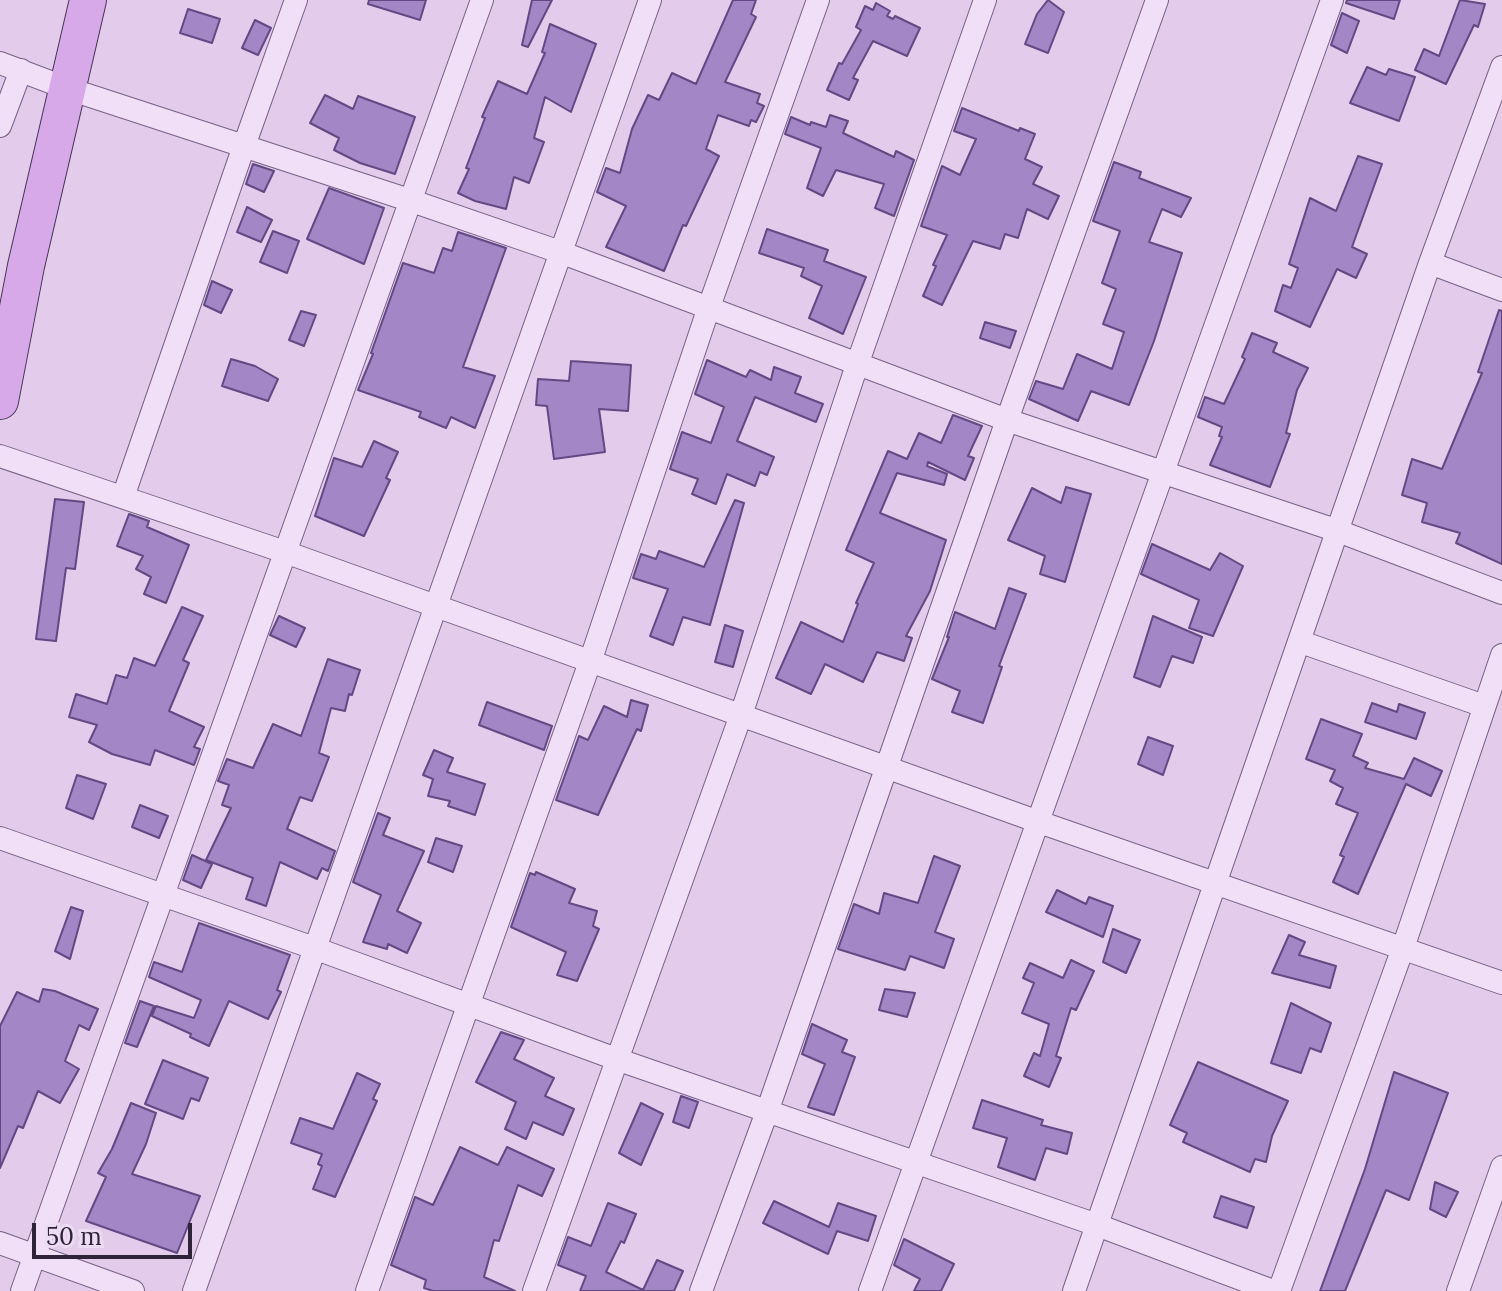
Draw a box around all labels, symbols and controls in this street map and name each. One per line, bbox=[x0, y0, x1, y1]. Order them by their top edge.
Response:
scale bar bbox=[36, 1207, 196, 1257]
text: 50 m bbox=[46, 1221, 102, 1252]

